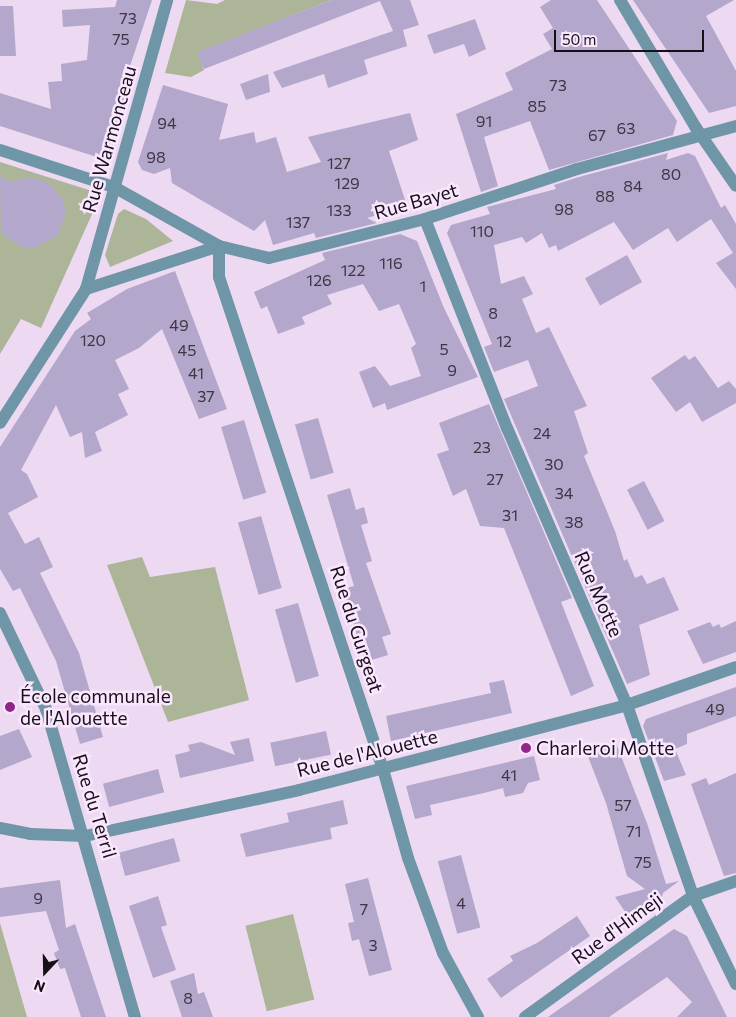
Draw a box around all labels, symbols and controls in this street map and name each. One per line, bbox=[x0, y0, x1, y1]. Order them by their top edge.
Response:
house number: 73 bbox=[119, 8, 137, 28]
scale bar bbox=[556, 20, 706, 52]
house number: 75 bbox=[112, 29, 130, 49]
text: 50 m bbox=[562, 30, 596, 48]
street label: Rue Warmonceau bbox=[77, 63, 141, 215]
house number: 73 bbox=[549, 75, 567, 95]
house number: 85 bbox=[528, 96, 546, 116]
house number: 91 bbox=[476, 111, 492, 131]
house number: 94 bbox=[157, 113, 177, 133]
house number: 63 bbox=[617, 118, 635, 138]
house number: 67 bbox=[588, 125, 606, 145]
house number: 98 bbox=[146, 147, 166, 167]
house number: 127 bbox=[327, 153, 351, 173]
house number: 80 bbox=[661, 164, 681, 184]
house number: 129 bbox=[334, 173, 360, 193]
house number: 84 bbox=[623, 176, 643, 196]
street label: Rue Bayet bbox=[371, 178, 461, 224]
house number: 88 bbox=[595, 186, 615, 206]
house number: 98 bbox=[554, 199, 574, 219]
house number: 133 bbox=[326, 200, 352, 220]
house number: 137 bbox=[286, 212, 310, 232]
house number: 110 bbox=[470, 221, 494, 241]
house number: 116 bbox=[379, 253, 403, 273]
house number: 122 bbox=[341, 260, 365, 280]
house number: 126 bbox=[306, 270, 332, 290]
house number: 1 bbox=[420, 276, 426, 296]
house number: 8 bbox=[488, 303, 498, 323]
house number: 49 bbox=[169, 315, 189, 335]
house number: 120 bbox=[80, 330, 106, 350]
house number: 12 bbox=[496, 331, 512, 351]
house number: 5 bbox=[439, 339, 449, 359]
house number: 45 bbox=[178, 340, 196, 360]
house number: 9 bbox=[447, 360, 457, 380]
house number: 41 bbox=[188, 363, 204, 383]
house number: 37 bbox=[197, 386, 215, 406]
house number: 24 bbox=[533, 423, 551, 443]
house number: 23 bbox=[473, 437, 491, 457]
house number: 30 bbox=[544, 454, 564, 474]
house number: 27 bbox=[486, 469, 504, 489]
house number: 34 bbox=[555, 483, 573, 503]
house number: 31 bbox=[502, 505, 518, 525]
house number: 38 bbox=[565, 512, 583, 532]
street label: Rue Motte bbox=[570, 547, 628, 641]
street label: Rue du Gurgeat bbox=[326, 563, 388, 695]
place label: École communale de l'Alouette bbox=[20, 685, 171, 729]
house number: 49 bbox=[705, 699, 725, 719]
marker: École communale de l'Alouette bbox=[4, 701, 16, 713]
street label: Rue de l'Alouette bbox=[294, 724, 440, 782]
place label: Charleroi Motte bbox=[536, 737, 674, 759]
marker: Charleroi Motte bbox=[520, 742, 532, 754]
street label: Rue du Terril bbox=[68, 751, 122, 861]
house number: 41 bbox=[501, 765, 517, 785]
house number: 57 bbox=[614, 795, 632, 815]
house number: 71 bbox=[626, 821, 642, 841]
house number: 75 bbox=[634, 852, 652, 872]
street label: Rue d'Himeji bbox=[567, 887, 667, 969]
house number: 9 bbox=[33, 888, 43, 908]
house number: 4 bbox=[456, 893, 466, 913]
house number: 7 bbox=[360, 899, 368, 919]
house number: 3 bbox=[368, 935, 378, 955]
north arrow bbox=[20, 947, 70, 997]
text: N bbox=[31, 977, 47, 996]
house number: 8 bbox=[183, 988, 193, 1008]

